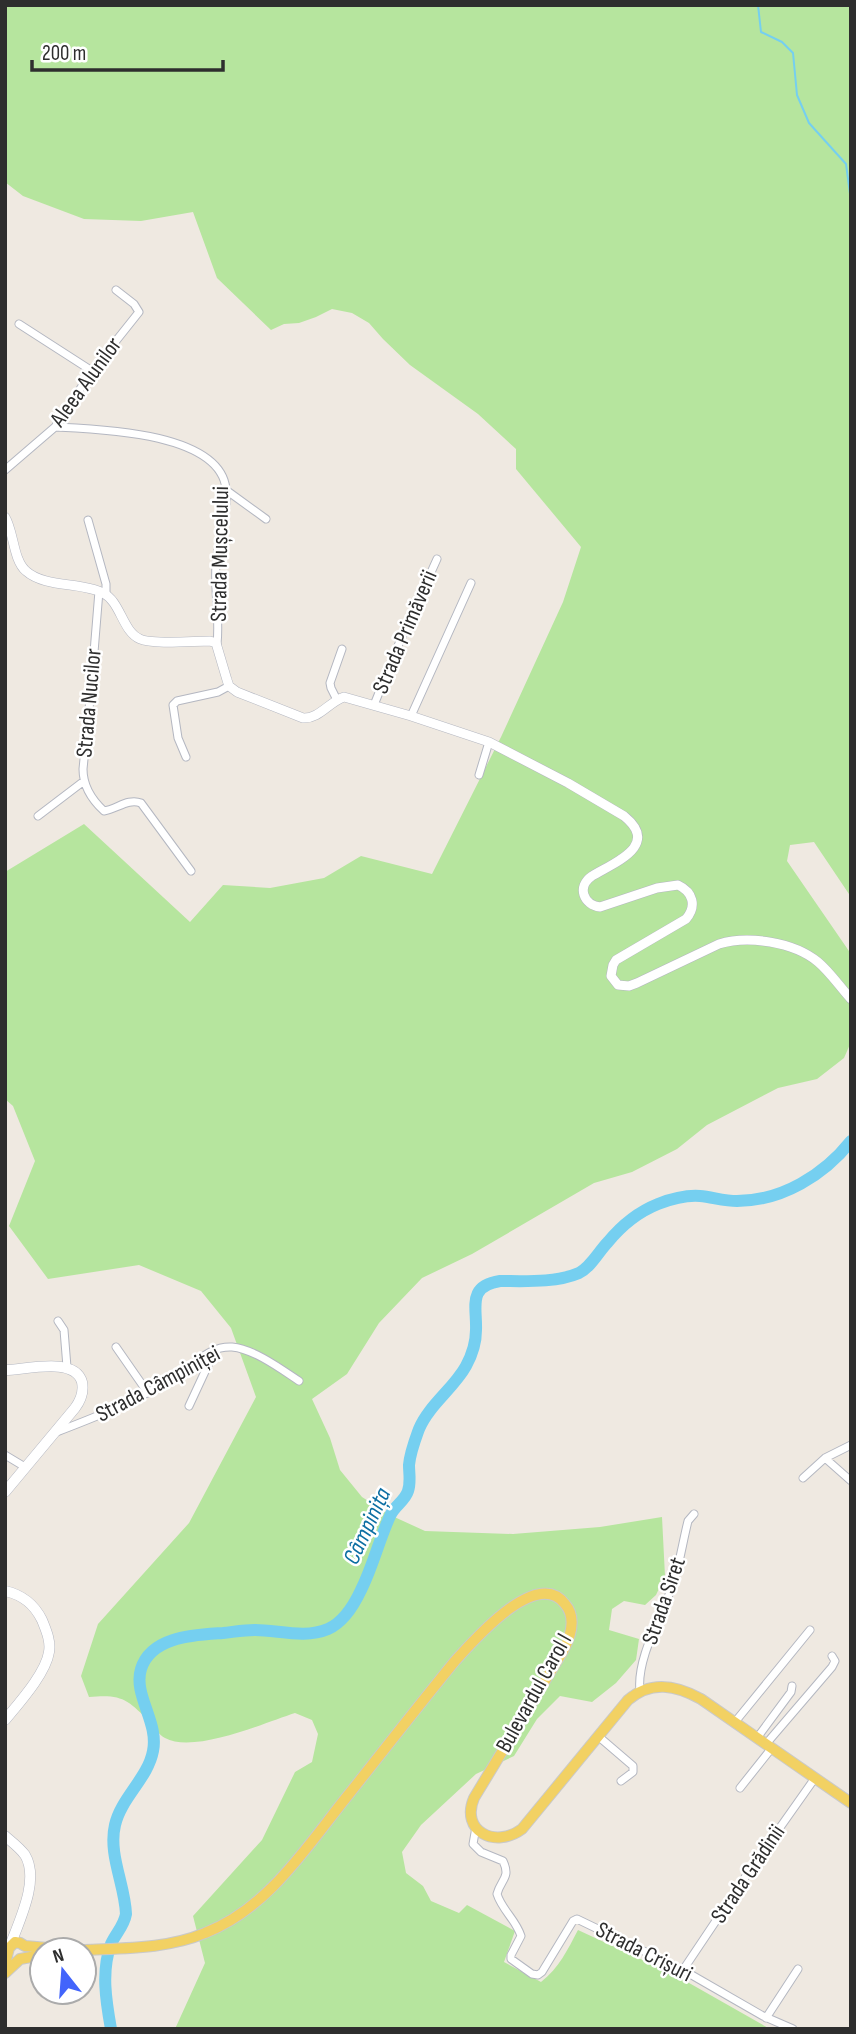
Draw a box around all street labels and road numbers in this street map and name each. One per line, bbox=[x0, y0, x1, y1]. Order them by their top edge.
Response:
street label: Aleea Alunilor bbox=[44, 331, 128, 433]
street label: Strada Mușcelului bbox=[205, 486, 235, 622]
street label: Strada Primăverii bbox=[366, 566, 444, 698]
street label: Strada Nucilor bbox=[70, 647, 108, 759]
street label: Strada Câmpiniței bbox=[91, 1340, 225, 1428]
street label: Strada Siret bbox=[636, 1554, 692, 1648]
street label: Bulevardul Carol I bbox=[490, 1628, 578, 1758]
street label: Strada Grădinii bbox=[705, 1819, 791, 1929]
street label: Strada Crișuri bbox=[591, 1916, 697, 1988]

